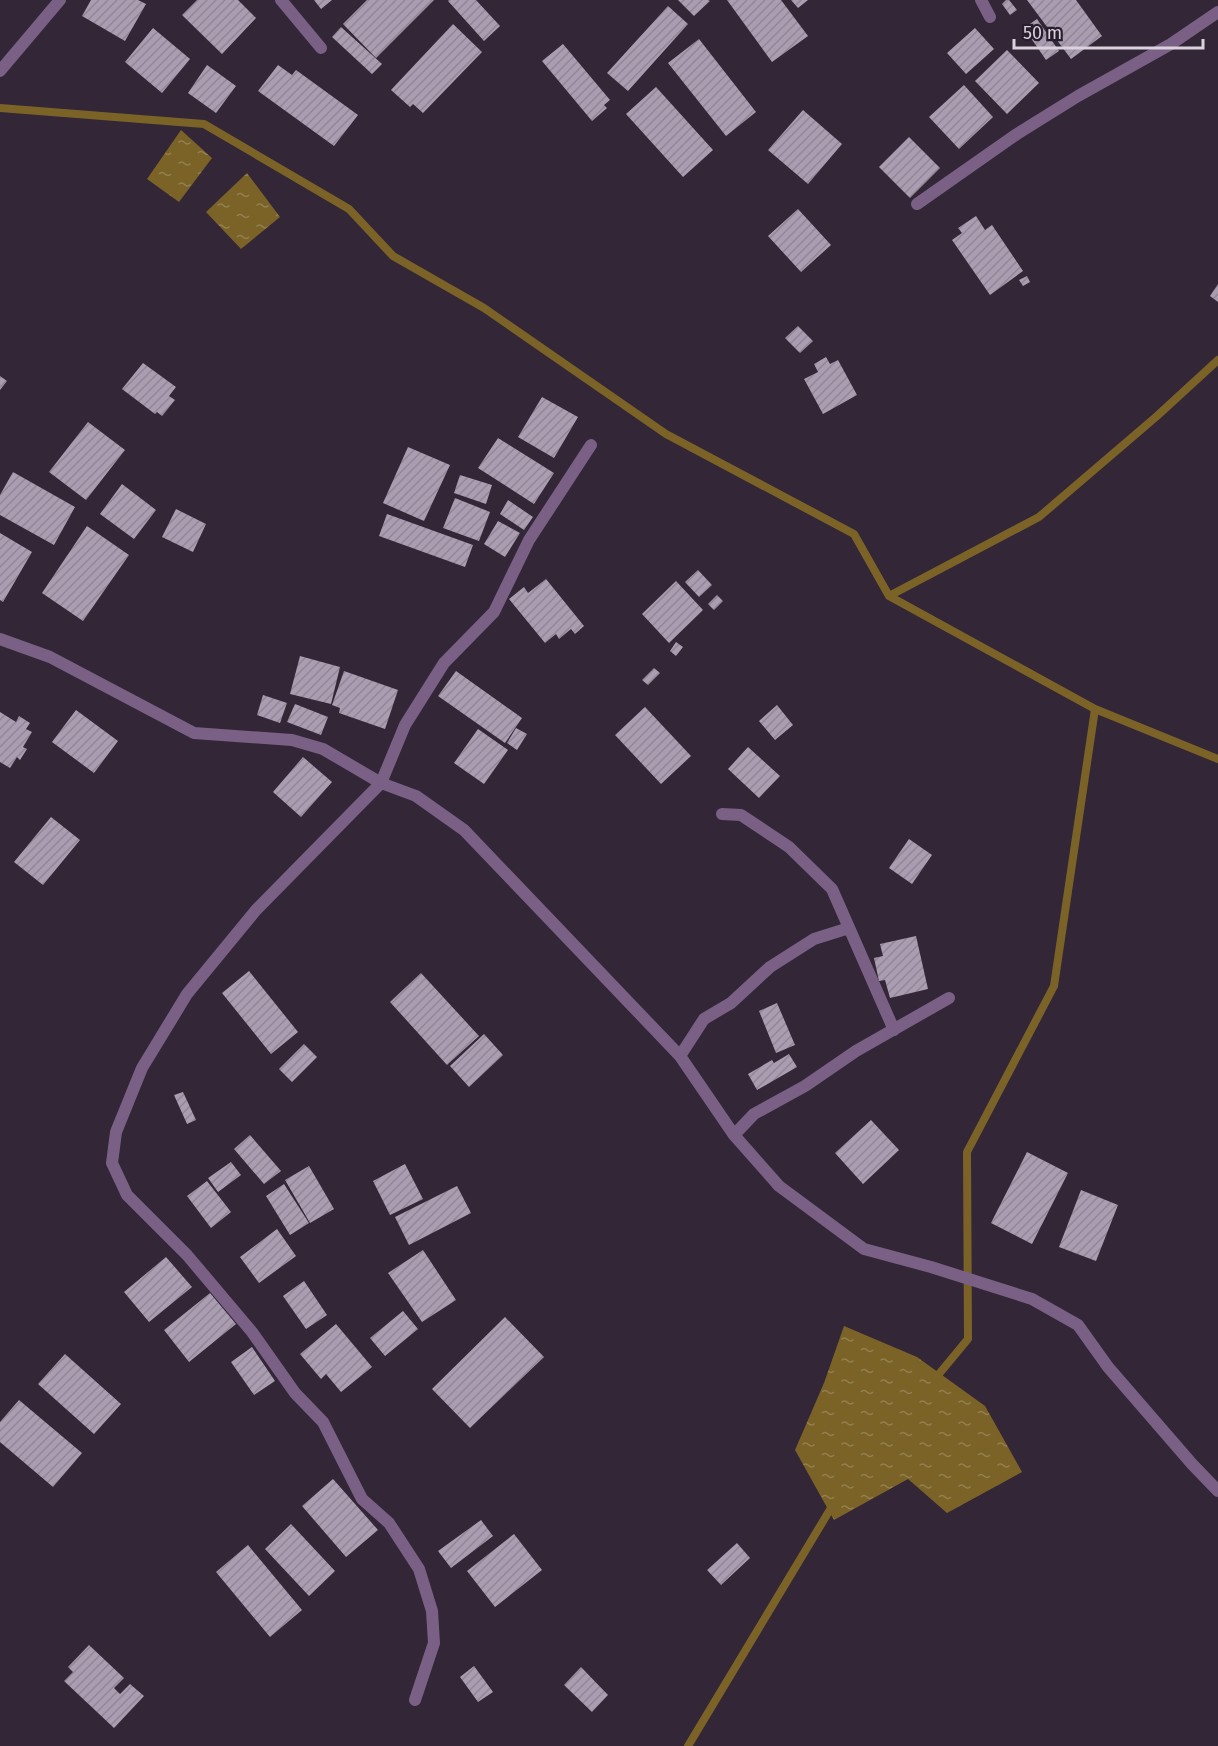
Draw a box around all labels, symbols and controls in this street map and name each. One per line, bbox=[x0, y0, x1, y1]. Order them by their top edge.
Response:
scale bar bbox=[1014, 12, 1203, 50]
text: 50 m bbox=[1023, 22, 1062, 44]

